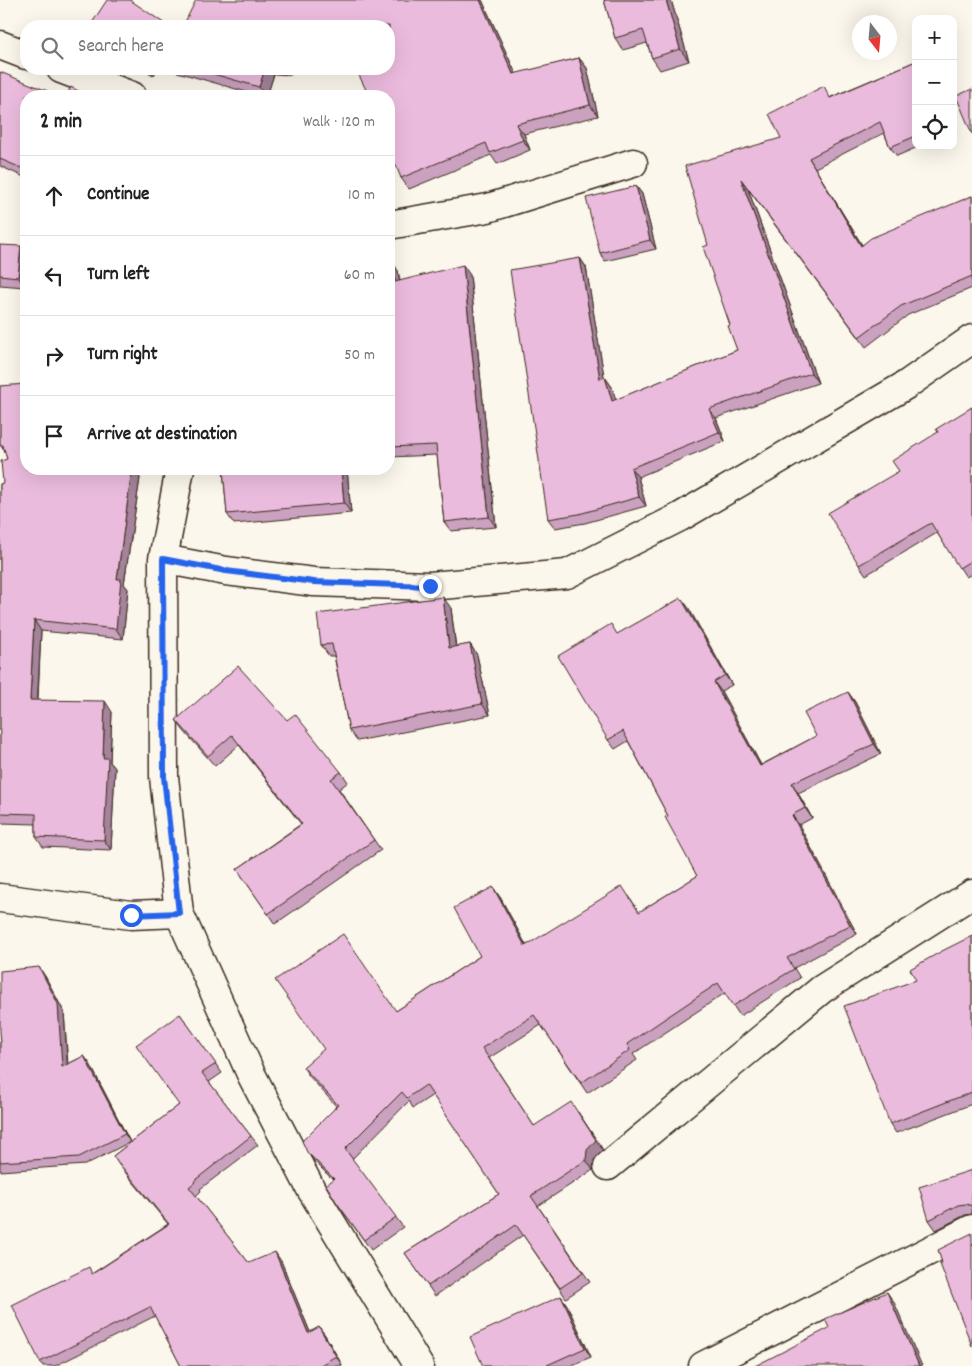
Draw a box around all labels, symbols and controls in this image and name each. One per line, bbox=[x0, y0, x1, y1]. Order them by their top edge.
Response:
north arrow bbox=[852, 15, 897, 60]
map controls bbox=[912, 15, 957, 150]
button: + bbox=[912, 15, 957, 60]
search box bbox=[20, 20, 395, 75]
icon: search bbox=[38, 34, 66, 62]
text: Search here bbox=[78, 34, 164, 61]
button: − bbox=[912, 60, 957, 105]
button: locate bbox=[912, 105, 957, 150]
text: 2 min bbox=[40, 108, 82, 138]
text: Walk · 120 m bbox=[303, 111, 375, 134]
icon: ahead bbox=[40, 182, 68, 210]
text: Continue bbox=[87, 182, 149, 209]
text: 10 m bbox=[348, 184, 375, 207]
icon: left bbox=[40, 262, 68, 290]
text: Turn left bbox=[87, 262, 150, 289]
text: 60 m bbox=[344, 264, 375, 287]
icon: right bbox=[40, 342, 68, 370]
text: Turn right bbox=[87, 342, 158, 369]
text: 50 m bbox=[344, 344, 375, 367]
icon: arrive bbox=[40, 422, 68, 450]
text: Arrive at destination bbox=[87, 422, 237, 449]
route end bbox=[419, 575, 442, 598]
route start bbox=[120, 904, 143, 927]

